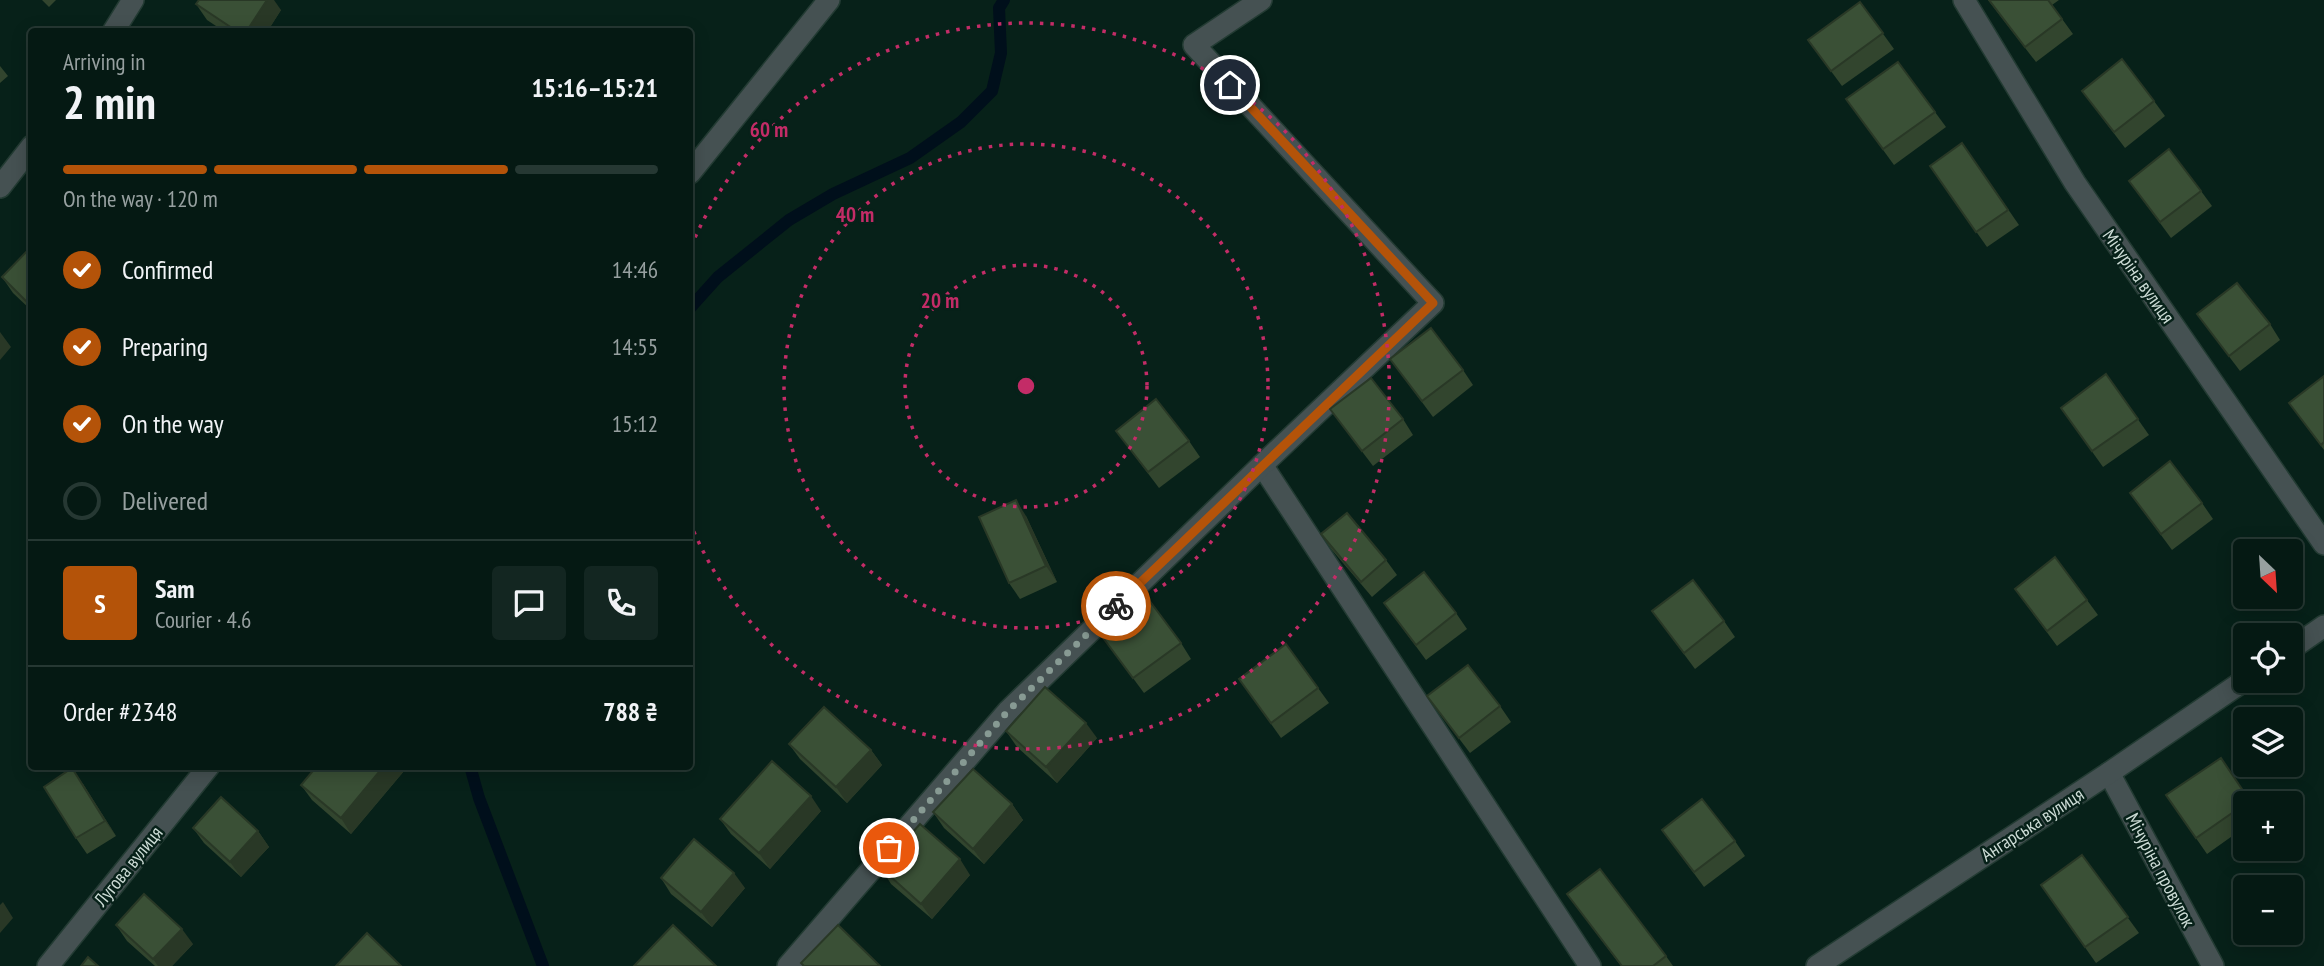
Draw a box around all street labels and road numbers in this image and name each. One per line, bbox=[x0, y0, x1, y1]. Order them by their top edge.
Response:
street label: Мічуріна вулиця bbox=[2098, 224, 2180, 328]
street label: Ангарська вулиця bbox=[1976, 782, 2088, 866]
street label: Мічуріна провулок bbox=[2121, 809, 2201, 932]
street label: Лугова вулиця bbox=[88, 821, 168, 912]

